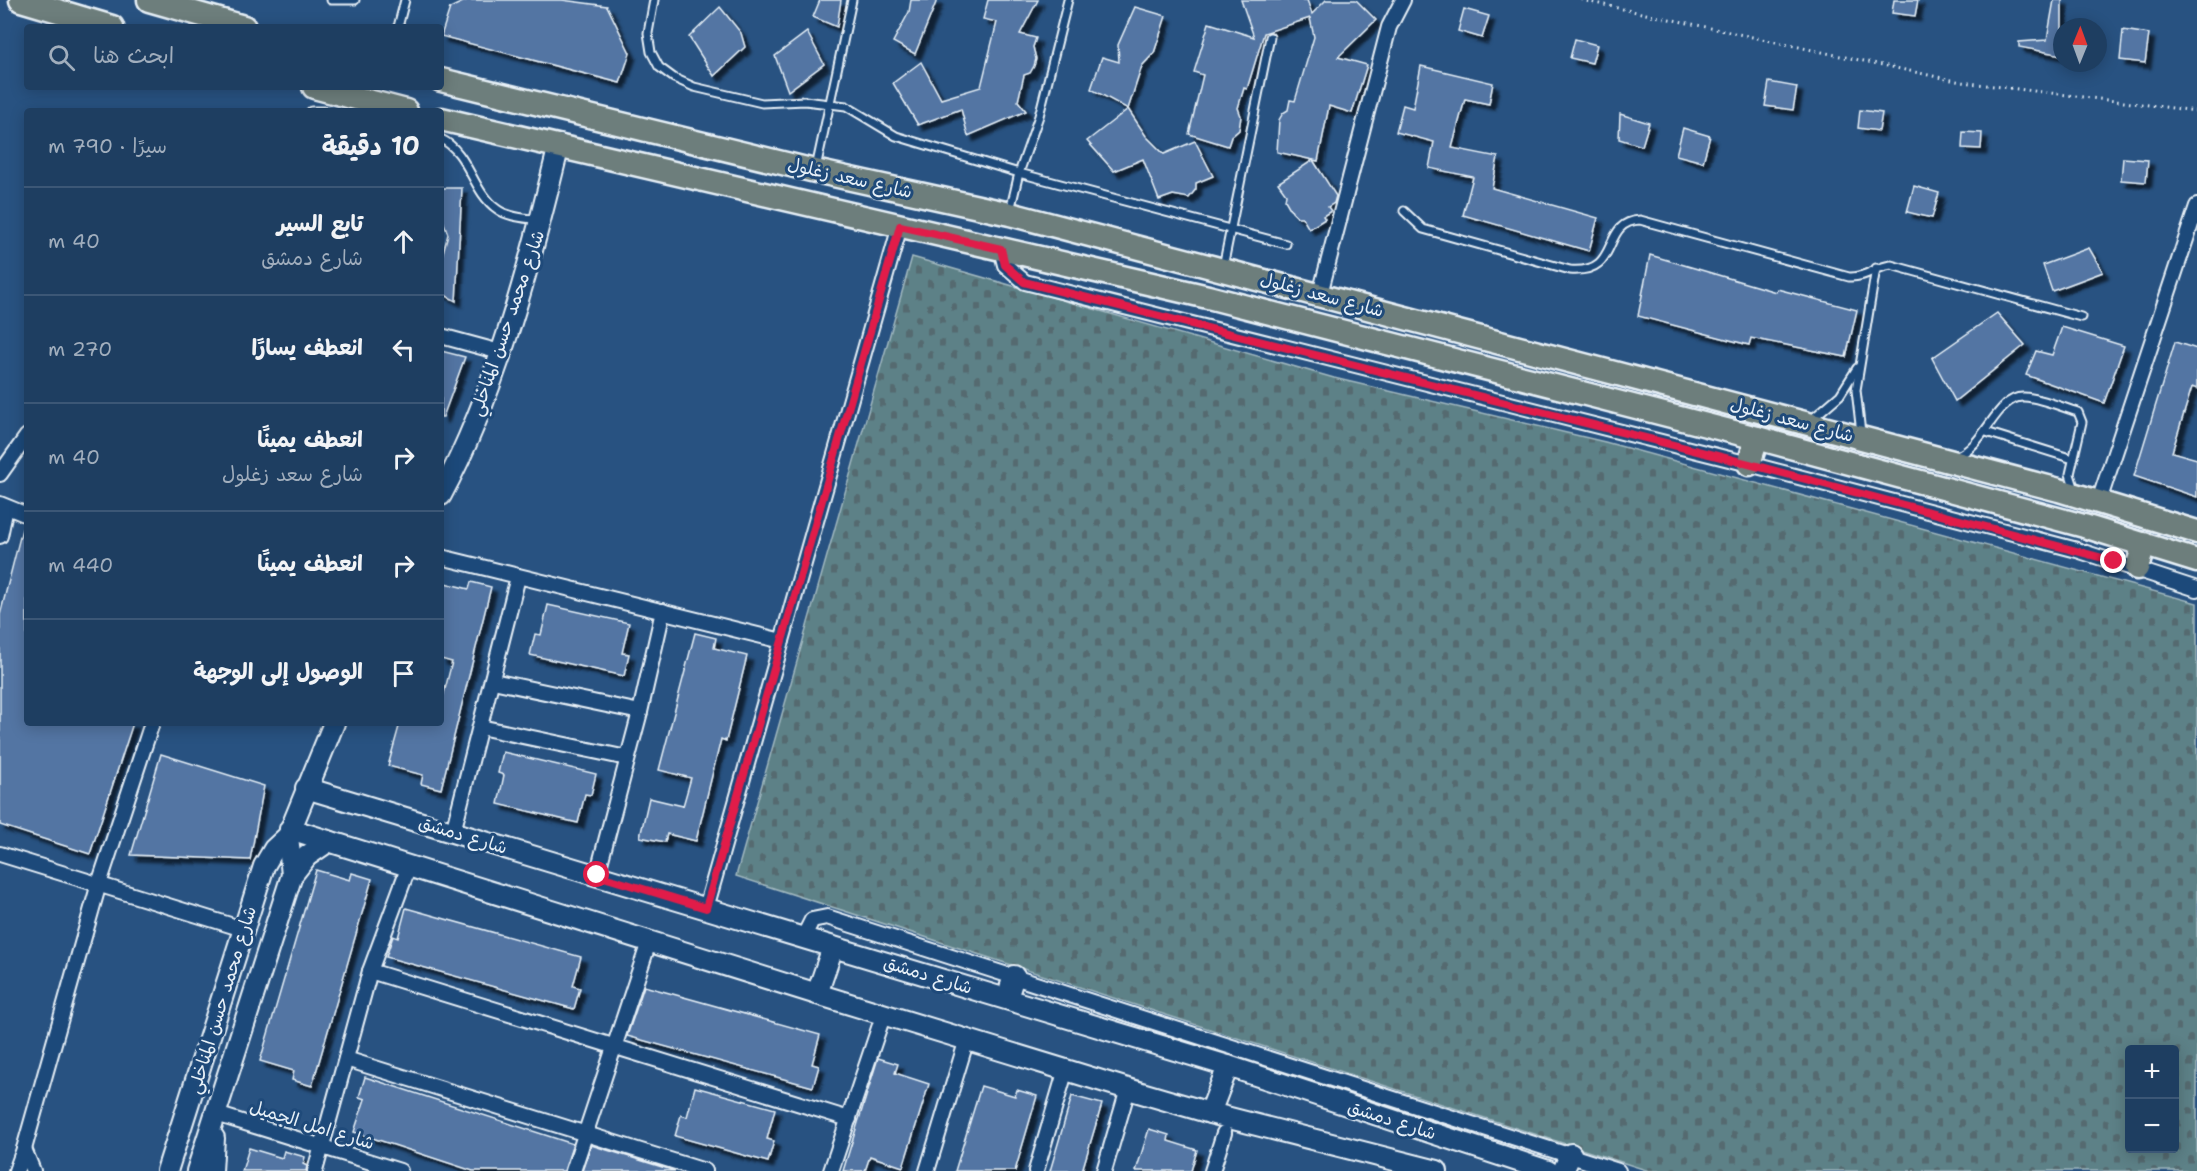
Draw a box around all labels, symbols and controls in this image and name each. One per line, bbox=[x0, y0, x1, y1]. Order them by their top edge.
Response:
north arrow bbox=[2053, 18, 2107, 72]
search box bbox=[24, 24, 444, 90]
icon: search bbox=[45, 41, 78, 74]
text: ابحث هنا bbox=[93, 41, 174, 70]
text: 10 دقيقة bbox=[322, 128, 420, 163]
text: سيرًا · 790 m bbox=[48, 133, 167, 159]
street label: شارع سعد زغلول bbox=[785, 152, 915, 204]
text: تابع السير bbox=[277, 209, 363, 238]
icon: ahead bbox=[387, 225, 420, 258]
street label: شارع محمد حسن المناخلي bbox=[464, 227, 554, 420]
text: 40 m bbox=[48, 228, 100, 254]
text: شارع دمشق bbox=[261, 245, 363, 271]
street label: شارع سعد زغلول bbox=[1258, 267, 1386, 323]
text: انعطف يسارًا bbox=[251, 333, 363, 362]
icon: left bbox=[387, 333, 420, 366]
text: 270 m bbox=[48, 336, 112, 362]
street label: شارع سعد زغلول bbox=[1728, 392, 1856, 448]
text: انعطف يمينًا bbox=[257, 425, 363, 454]
icon: right bbox=[387, 441, 420, 474]
text: 40 m bbox=[48, 444, 100, 470]
text: شارع سعد زغلول bbox=[222, 461, 363, 487]
route end bbox=[2100, 547, 2126, 573]
text: انعطف يمينًا bbox=[257, 549, 363, 578]
icon: right bbox=[387, 549, 420, 582]
text: 440 m bbox=[48, 552, 113, 578]
text: الوصول إلى الوجهة bbox=[193, 657, 363, 686]
icon: arrive bbox=[387, 657, 420, 690]
street label: شارع دمشق bbox=[416, 810, 510, 860]
route start bbox=[583, 861, 609, 887]
street label: شارع محمد حسن المناخلي bbox=[182, 903, 266, 1098]
street label: شارع دمشق bbox=[881, 950, 975, 1000]
map controls bbox=[2125, 1045, 2179, 1153]
button: + bbox=[2125, 1045, 2179, 1099]
street label: شارع دمشق bbox=[1345, 1094, 1439, 1146]
street label: شارع امل الجميل bbox=[247, 1095, 377, 1155]
button: − bbox=[2125, 1099, 2179, 1153]

